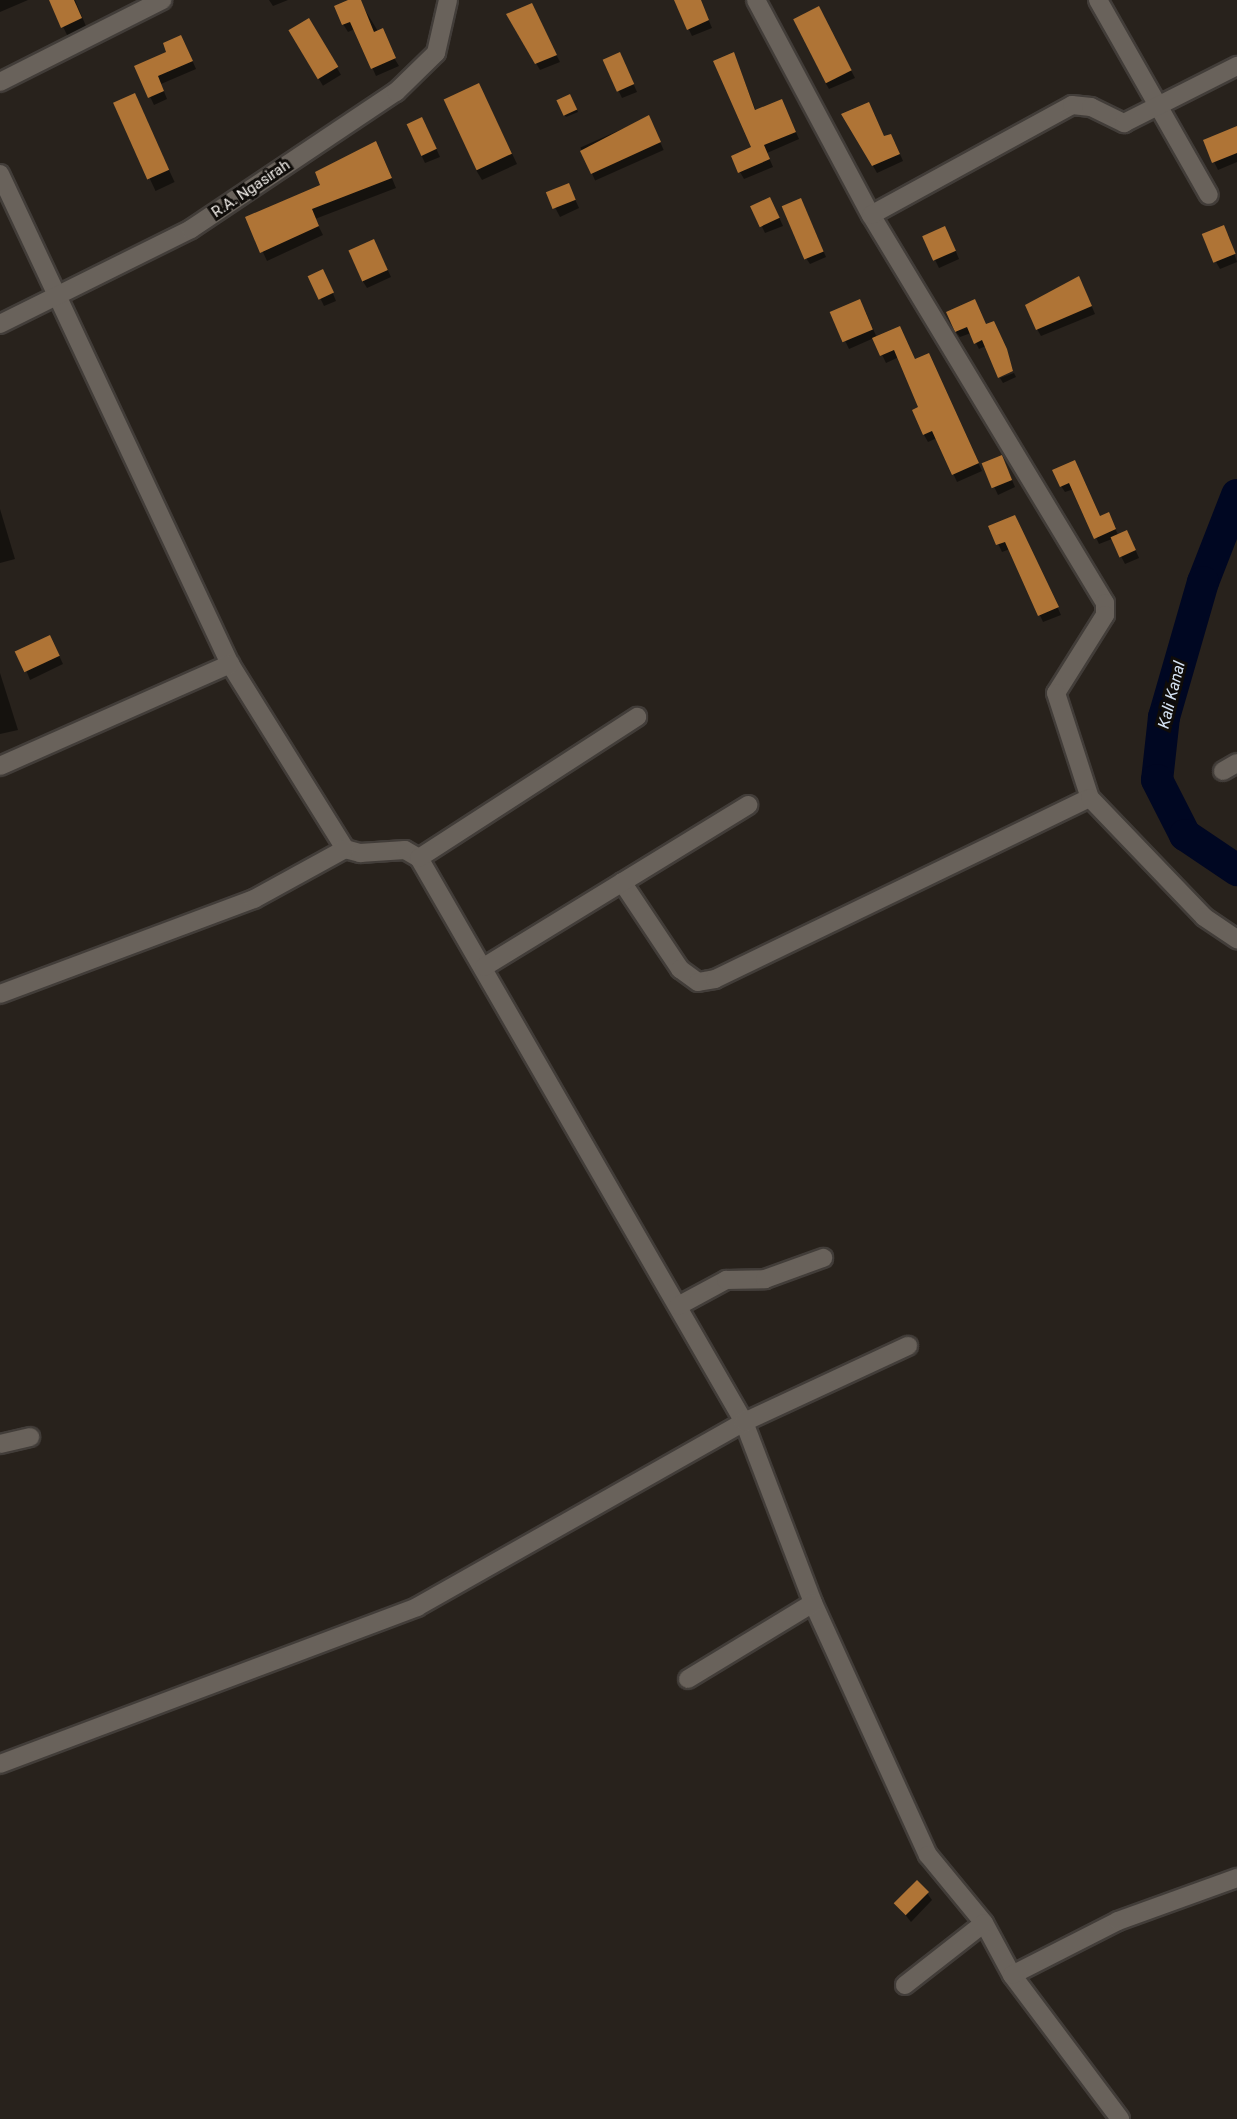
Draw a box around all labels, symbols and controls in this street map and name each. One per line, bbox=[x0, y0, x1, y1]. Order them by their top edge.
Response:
street label: R.A. Ngasirah bbox=[208, 156, 294, 222]
water label: Kali Kanal bbox=[1154, 659, 1190, 731]

